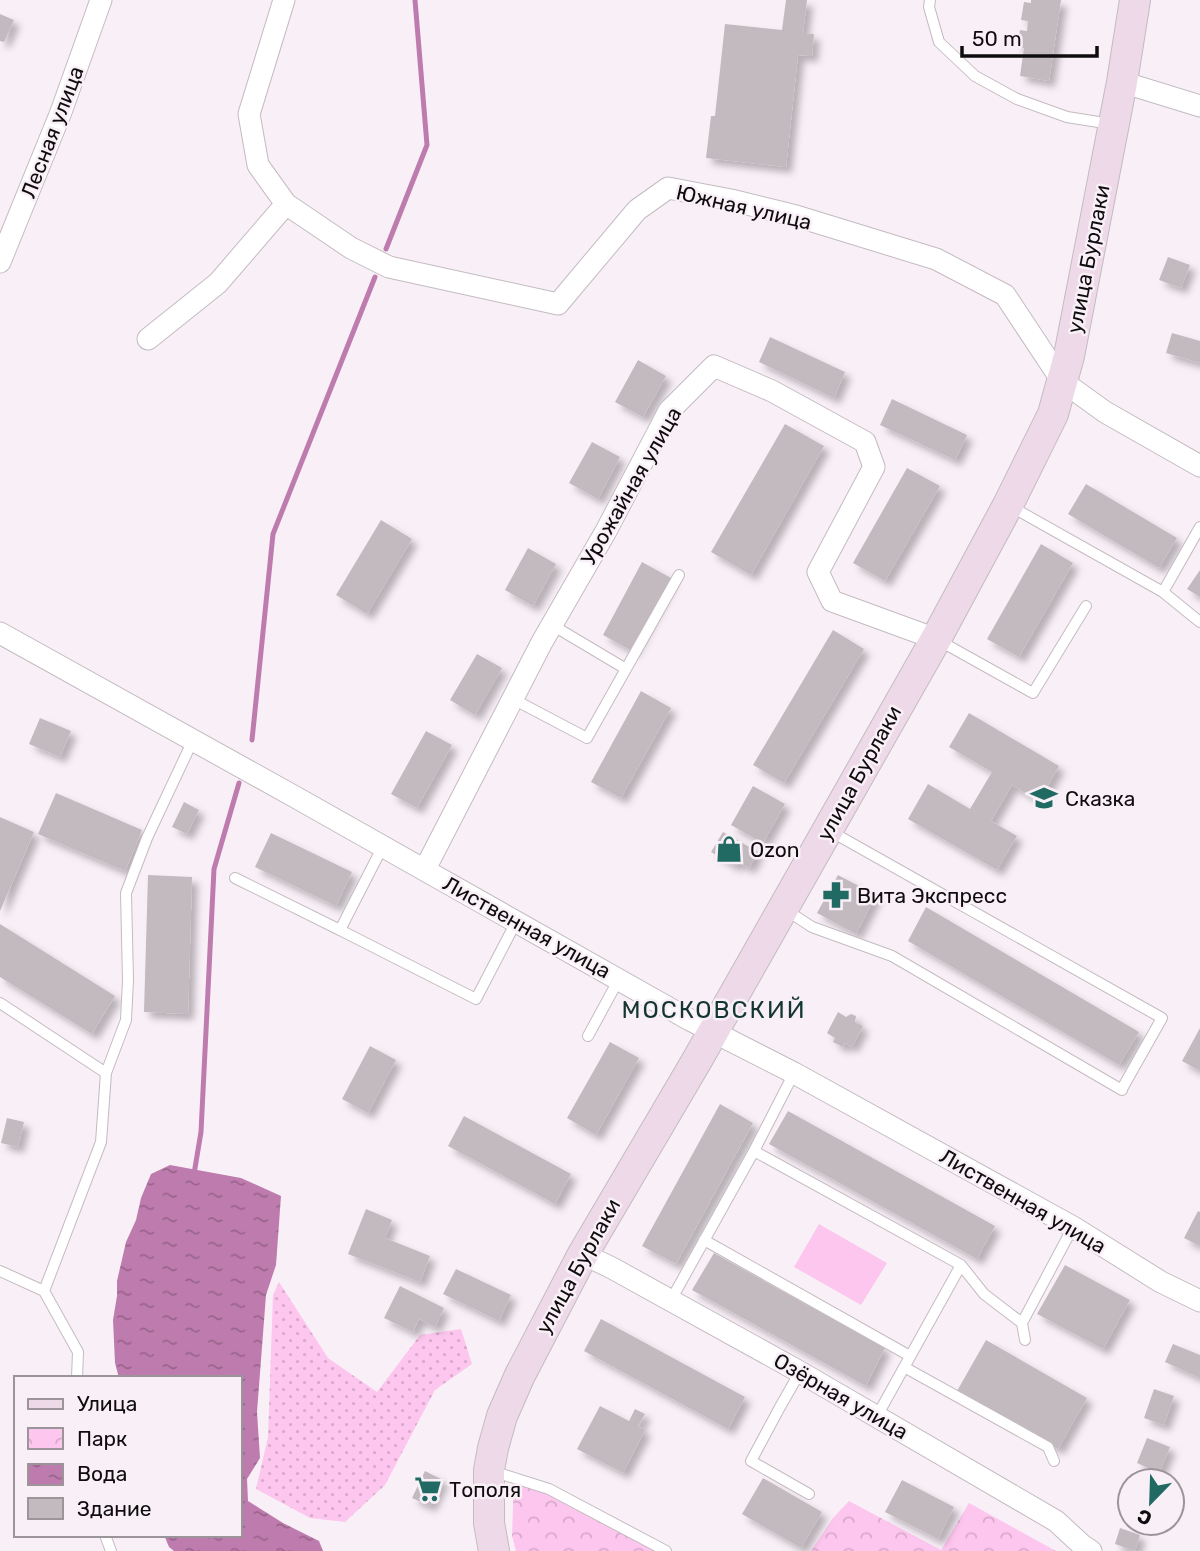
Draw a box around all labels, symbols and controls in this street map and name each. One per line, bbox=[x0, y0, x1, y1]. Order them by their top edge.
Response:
scale bar bbox=[962, 14, 1097, 58]
text: 50 m bbox=[972, 26, 1022, 51]
street label: Лесная улица bbox=[15, 62, 89, 202]
street label: Южная улица bbox=[674, 179, 814, 235]
street label: улица Бурлаки bbox=[1061, 183, 1115, 335]
street label: Урожайная улица bbox=[576, 402, 686, 570]
street label: улица Бурлаки bbox=[812, 701, 906, 845]
school or university icon: Сказка bbox=[1029, 783, 1059, 813]
place label: Сказка bbox=[1065, 786, 1135, 811]
shop icon: Ozon bbox=[714, 834, 744, 864]
place label: Ozon bbox=[750, 837, 800, 862]
street label: Лиственная улица bbox=[439, 871, 615, 983]
pharmacy icon: Вита Экспресс bbox=[821, 880, 851, 910]
place label: Вита Экспресс bbox=[857, 883, 1007, 908]
district label: МОСКОВСКИЙ bbox=[621, 996, 807, 1024]
street label: Лиственная улица bbox=[935, 1143, 1111, 1259]
street label: улица Бурлаки bbox=[531, 1194, 625, 1338]
street label: Озёрная улица bbox=[770, 1348, 912, 1444]
legend bbox=[14, 1376, 242, 1537]
text: Улица bbox=[77, 1391, 137, 1416]
text: Парк bbox=[77, 1426, 127, 1451]
text: Вода bbox=[77, 1461, 127, 1486]
north arrow bbox=[1116, 1467, 1186, 1537]
supermarket icon: Тополя bbox=[413, 1474, 443, 1504]
place label: Тополя bbox=[449, 1477, 521, 1502]
text: Здание bbox=[77, 1496, 152, 1521]
text: С bbox=[1134, 1504, 1155, 1530]

